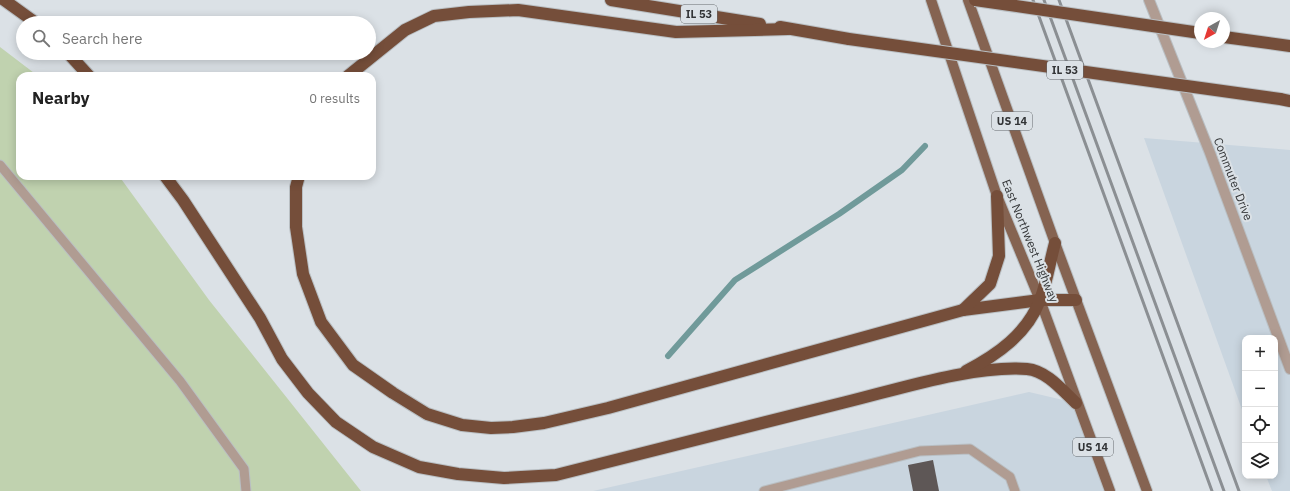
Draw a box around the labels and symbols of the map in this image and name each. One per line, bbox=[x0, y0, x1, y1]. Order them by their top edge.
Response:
road number: IL 53 bbox=[681, 5, 717, 23]
north arrow bbox=[1194, 12, 1230, 48]
road number: IL 53 bbox=[1047, 61, 1083, 79]
road number: US 14 bbox=[992, 112, 1032, 130]
street label: Commuter Drive bbox=[1211, 135, 1256, 223]
street label: East Northwest Highway bbox=[999, 177, 1062, 305]
road number: US 14 bbox=[1073, 438, 1113, 456]

